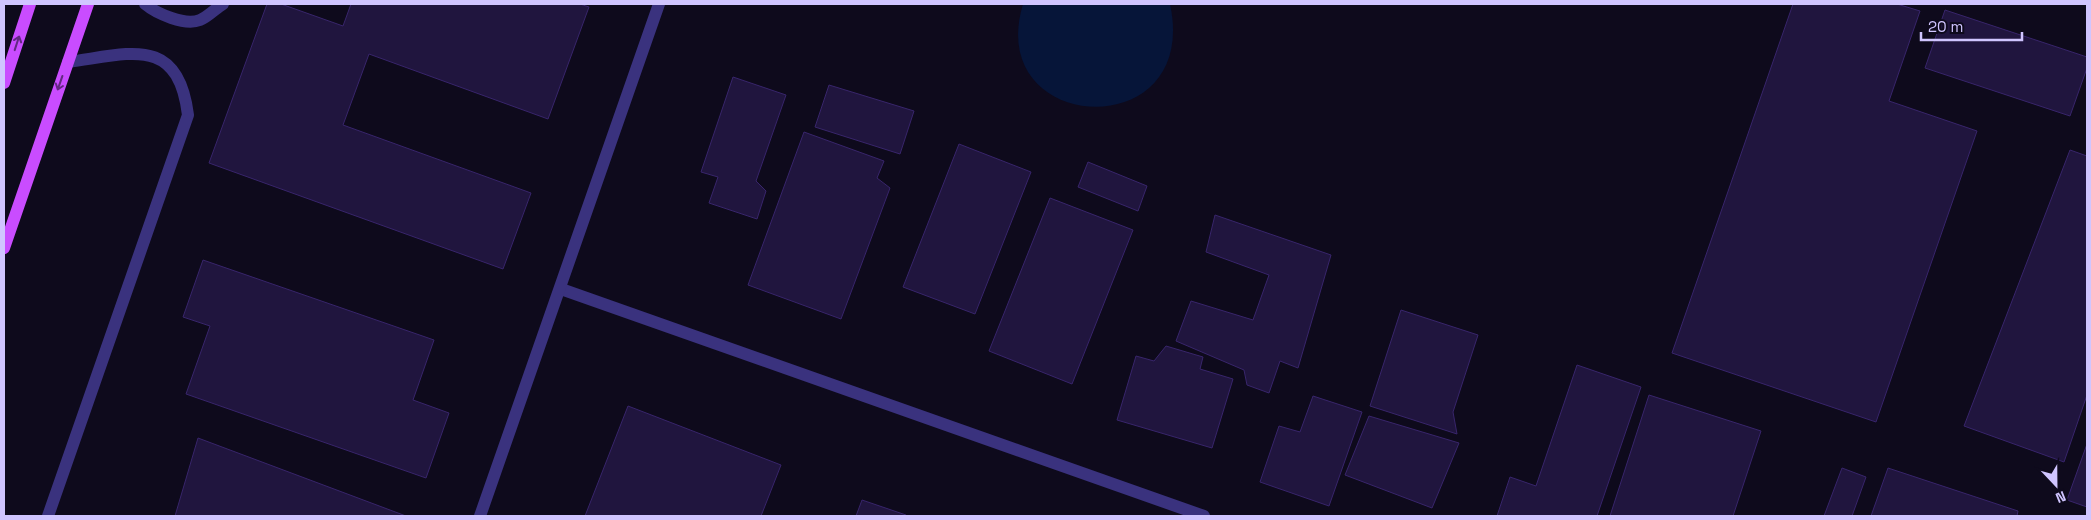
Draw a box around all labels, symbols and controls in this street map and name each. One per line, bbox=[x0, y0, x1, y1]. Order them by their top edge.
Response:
scale bar bbox=[1921, 10, 2022, 42]
text: 20 m bbox=[1928, 17, 1963, 36]
one-way arrow bbox=[13, 36, 22, 52]
one-way arrow bbox=[55, 75, 65, 91]
north arrow bbox=[2031, 460, 2081, 510]
text: N bbox=[2053, 487, 2069, 507]

